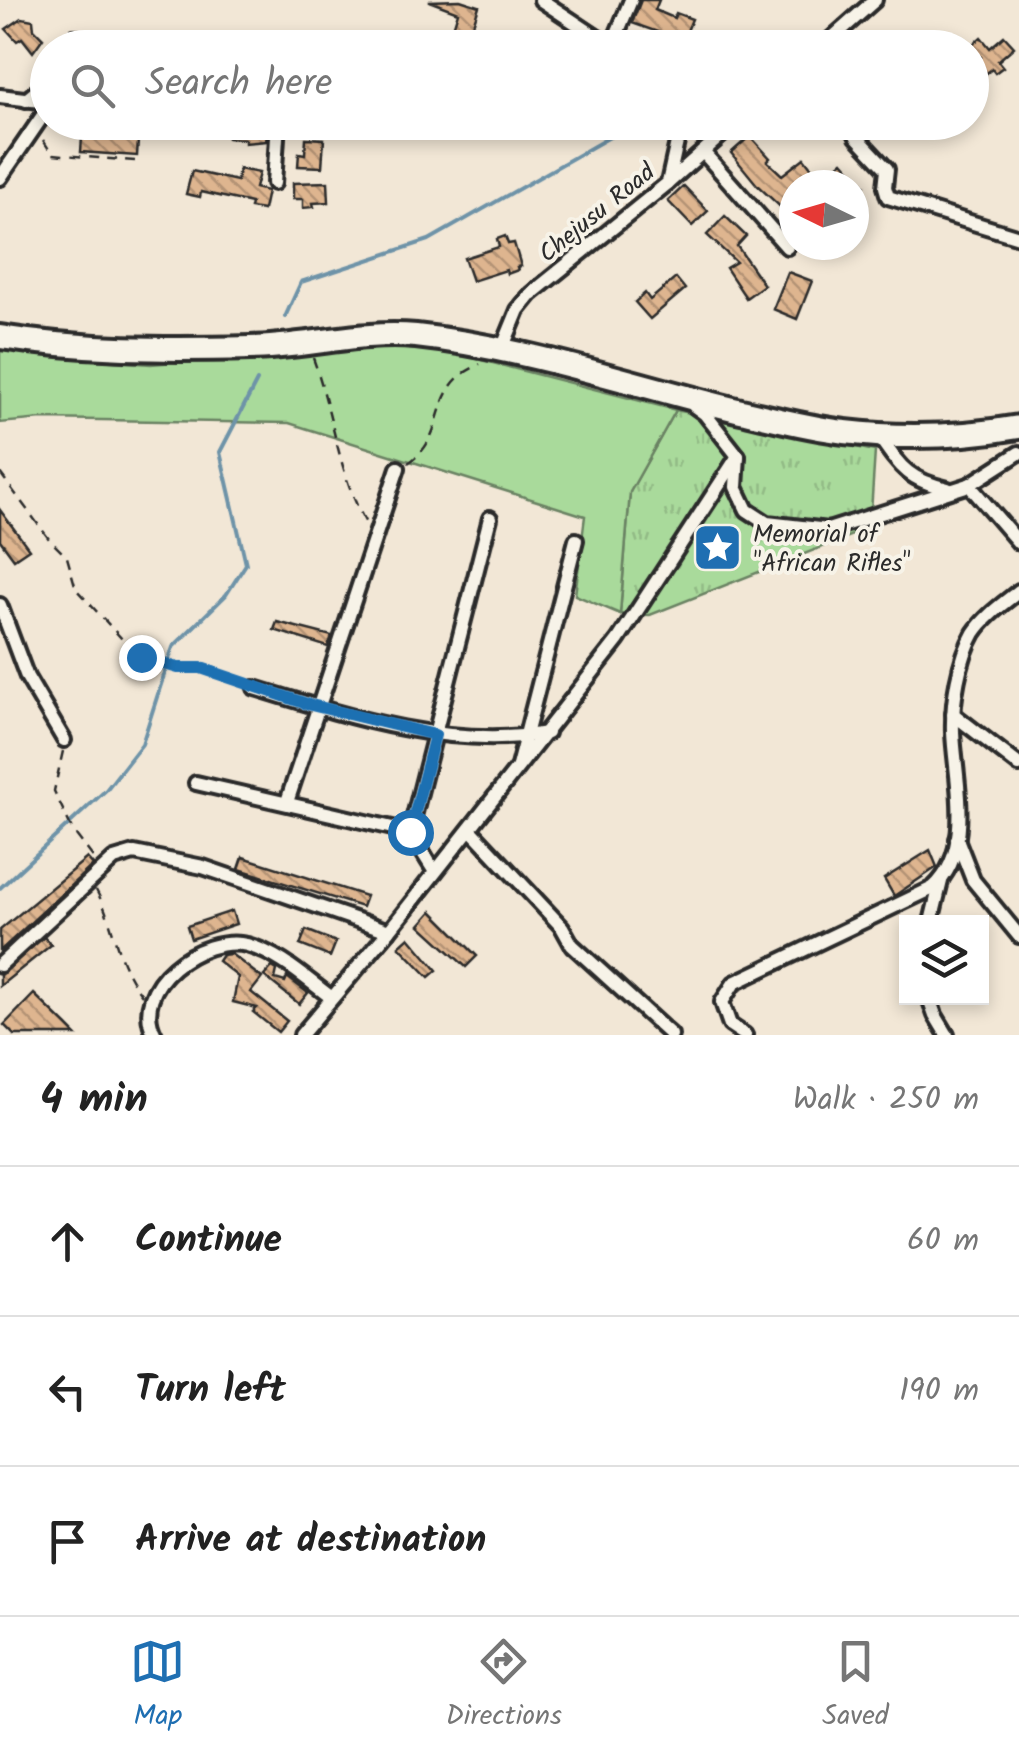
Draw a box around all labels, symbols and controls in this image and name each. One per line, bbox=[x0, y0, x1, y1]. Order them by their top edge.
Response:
search box bbox=[30, 30, 989, 140]
text: Search here bbox=[145, 55, 332, 115]
icon: search bbox=[65, 58, 120, 113]
street label: Chejusu Road bbox=[530, 153, 666, 273]
north arrow bbox=[779, 170, 869, 260]
place label: Memorial of "African Rifles" bbox=[753, 515, 911, 584]
place icon: Memorial of "African Rifles" bbox=[692, 521, 744, 573]
route end bbox=[119, 635, 165, 681]
route start bbox=[388, 810, 434, 856]
map controls bbox=[899, 915, 989, 1005]
button: layers bbox=[899, 915, 989, 1005]
text: 4 min bbox=[40, 1067, 148, 1134]
text: Walk · 250 m bbox=[793, 1075, 979, 1126]
text: Continue bbox=[135, 1211, 282, 1271]
icon: ahead bbox=[40, 1214, 95, 1269]
text: 60 m bbox=[907, 1216, 979, 1267]
text: Turn left bbox=[135, 1361, 286, 1421]
icon: left bbox=[40, 1364, 95, 1419]
text: 190 m bbox=[899, 1366, 979, 1417]
text: Arrive at destination bbox=[135, 1511, 486, 1571]
icon: arrive bbox=[40, 1514, 95, 1569]
tab: Map bbox=[130, 1634, 185, 1739]
tab: Directions bbox=[446, 1634, 562, 1739]
tab: Saved bbox=[822, 1634, 889, 1739]

